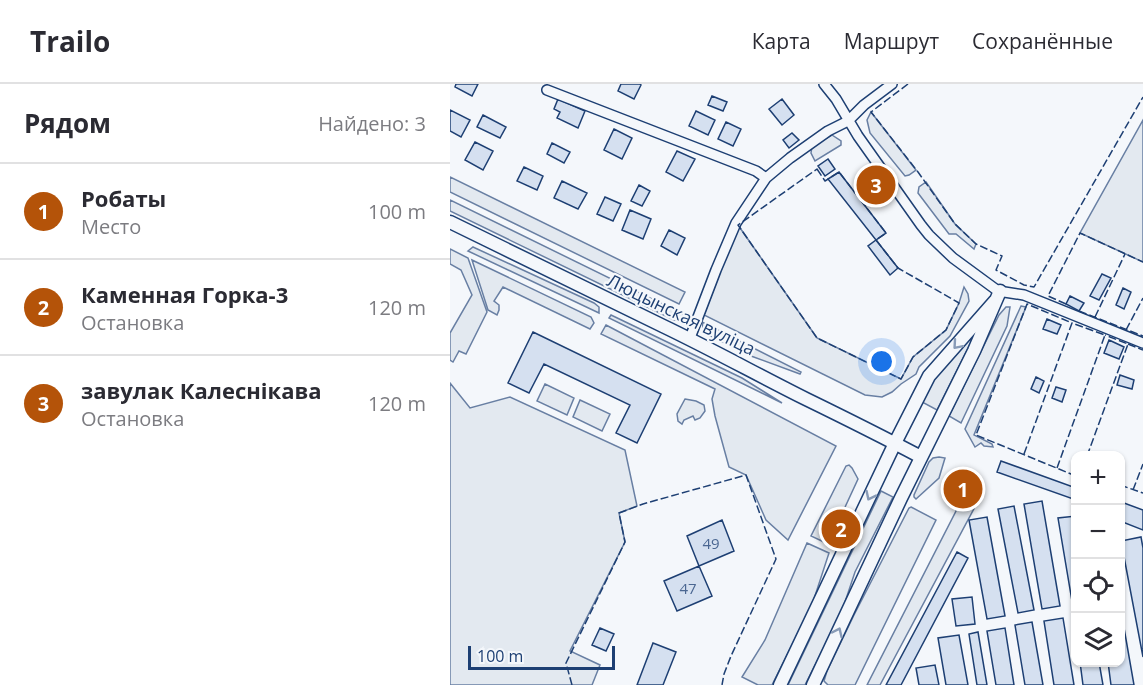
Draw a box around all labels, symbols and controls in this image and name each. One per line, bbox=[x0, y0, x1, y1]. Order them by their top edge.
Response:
text: Trailo bbox=[30, 22, 110, 60]
text: Карта bbox=[752, 27, 811, 55]
text: Маршрут bbox=[844, 27, 939, 55]
text: Сохранённые bbox=[972, 27, 1113, 55]
text: Рядом bbox=[24, 105, 111, 141]
text: Найдено: 3 bbox=[318, 110, 426, 137]
pin: 3 bbox=[856, 162, 896, 208]
text: Робаты bbox=[81, 183, 166, 213]
text: 1 bbox=[38, 198, 49, 225]
text: 100 m bbox=[368, 198, 426, 225]
text: Место bbox=[81, 213, 141, 240]
street label: Люцынская вуліца bbox=[603, 268, 760, 360]
text: Каменная Горка-3 bbox=[81, 279, 288, 309]
text: 2 bbox=[38, 294, 49, 321]
text: 120 m bbox=[368, 294, 426, 321]
text: Остановка bbox=[81, 309, 184, 336]
one-way arrow bbox=[953, 338, 964, 349]
your location bbox=[867, 347, 896, 376]
text: завулак Калеснікава bbox=[81, 375, 322, 405]
text: 3 bbox=[38, 390, 49, 417]
text: 120 m bbox=[368, 390, 426, 417]
text: Остановка bbox=[81, 405, 184, 432]
map controls bbox=[1071, 451, 1125, 667]
button: + bbox=[1071, 451, 1125, 505]
pin: 1 bbox=[944, 466, 982, 512]
one-way arrow bbox=[865, 489, 877, 500]
button: − bbox=[1071, 505, 1125, 559]
pin: 2 bbox=[822, 506, 860, 552]
house number: 49 bbox=[702, 533, 720, 553]
button: locate bbox=[1071, 559, 1125, 613]
house number: 47 bbox=[679, 578, 697, 598]
button: layers bbox=[1071, 613, 1125, 667]
one-way arrow bbox=[830, 628, 842, 639]
scale bar bbox=[468, 643, 615, 670]
text: 100 m bbox=[477, 645, 523, 667]

